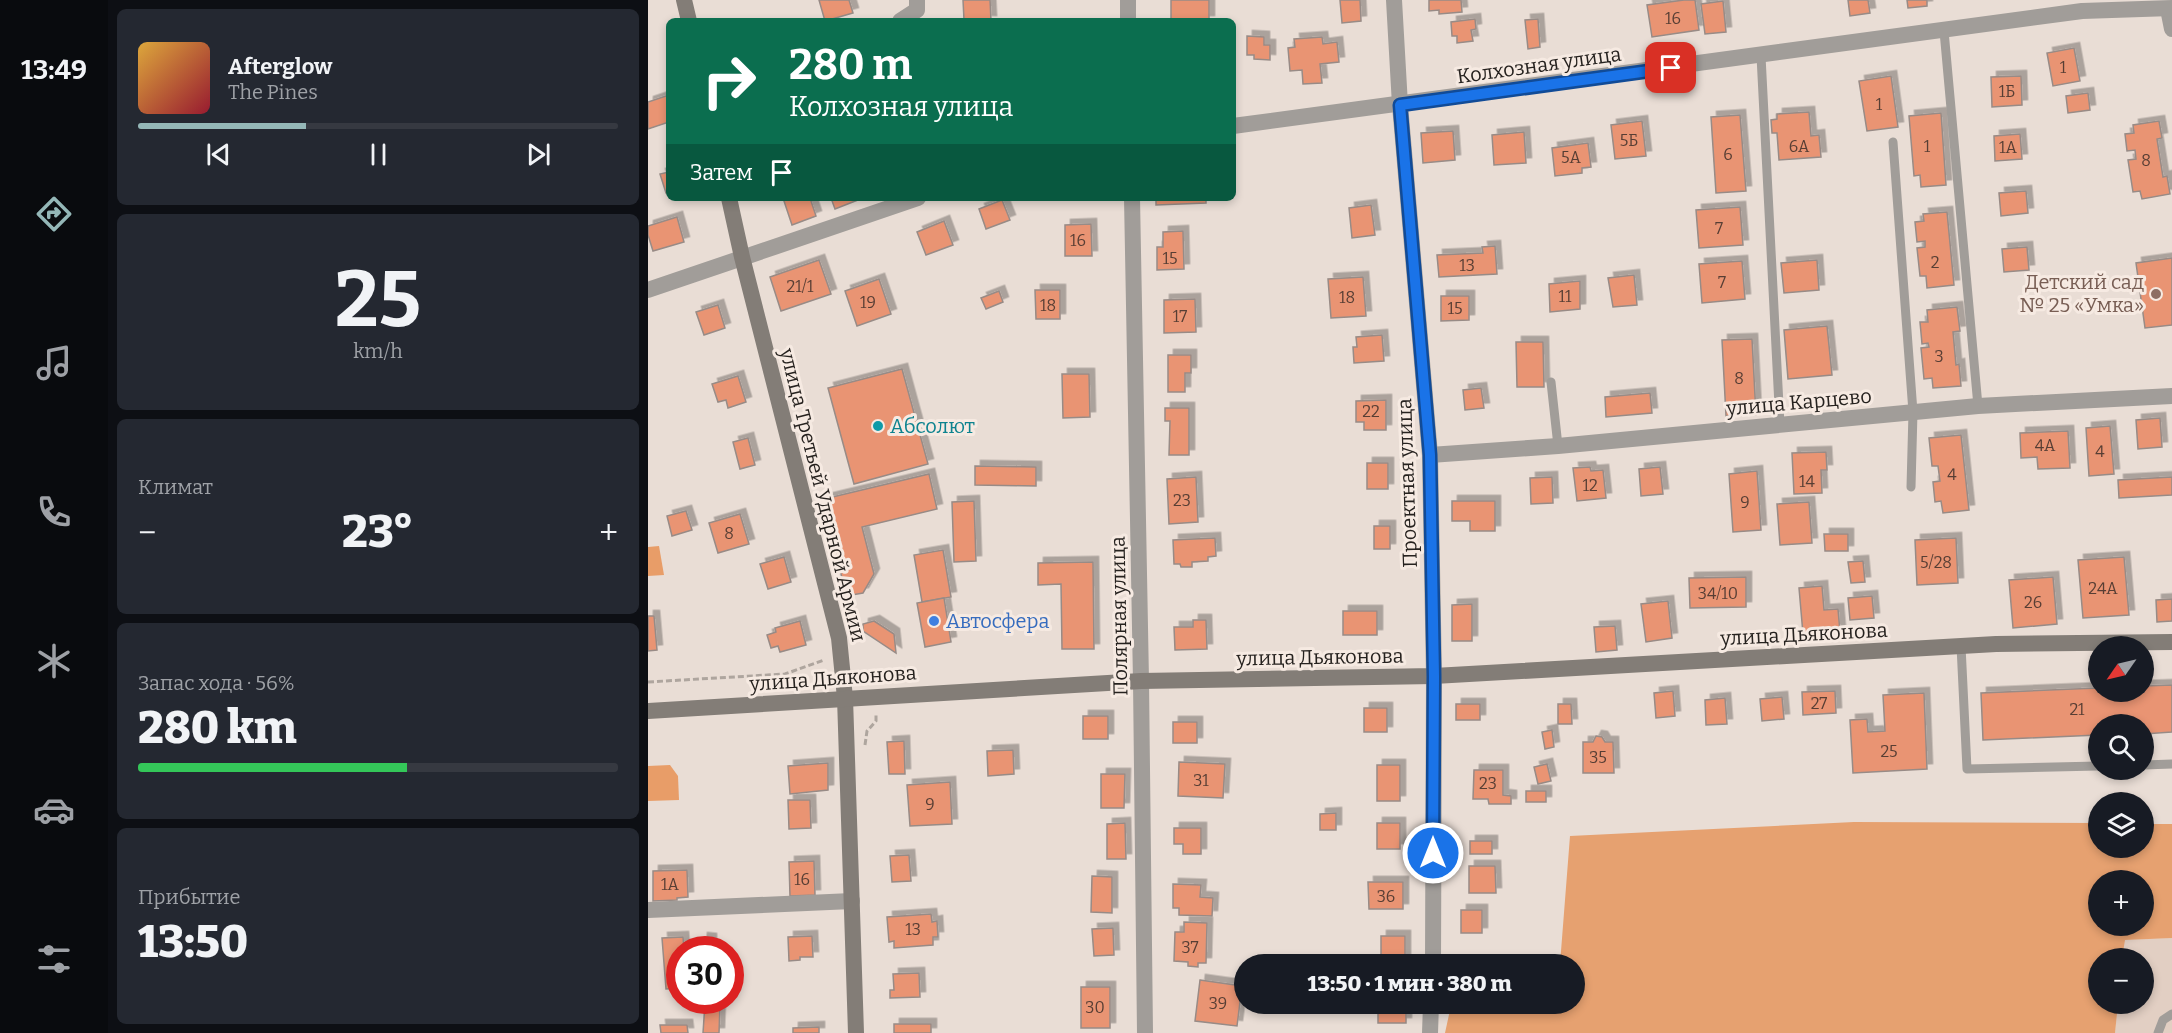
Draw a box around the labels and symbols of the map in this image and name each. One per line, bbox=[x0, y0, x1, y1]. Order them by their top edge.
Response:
house number: 16 bbox=[1665, 9, 1681, 28]
street label: Колхозная улица bbox=[1455, 42, 1623, 88]
pin bbox=[1645, 42, 1696, 93]
house number: 1 bbox=[2060, 58, 2067, 77]
house number: 1Б bbox=[1999, 82, 2015, 101]
house number: 1 bbox=[1876, 95, 1883, 114]
house number: 5Б bbox=[1620, 131, 1638, 150]
house number: 6А bbox=[1789, 137, 1810, 156]
house number: 1 bbox=[1924, 137, 1931, 156]
house number: 1А bbox=[1999, 138, 2018, 157]
house number: 6 bbox=[1723, 145, 1733, 164]
house number: 5А bbox=[1561, 148, 1582, 167]
house number: 8 bbox=[2141, 151, 2151, 170]
house number: 7 bbox=[1715, 219, 1723, 238]
house number: 16 bbox=[1070, 231, 1086, 250]
house number: 15 bbox=[1162, 249, 1178, 268]
house number: 2 bbox=[1931, 253, 1939, 272]
house number: 13 bbox=[1459, 256, 1475, 275]
place label: Детский сад № 25 «Умка» bbox=[2019, 270, 2144, 317]
house number: 7 bbox=[1718, 273, 1726, 292]
house number: 21/1 bbox=[787, 277, 814, 296]
house number: 11 bbox=[1559, 287, 1572, 306]
marker: Детский сад № 25 «Умка» bbox=[2149, 287, 2163, 301]
house number: 18 bbox=[1339, 288, 1355, 307]
house number: 19 bbox=[860, 293, 876, 312]
house number: 18 bbox=[1040, 296, 1056, 315]
house number: 15 bbox=[1447, 299, 1463, 318]
house number: 17 bbox=[1173, 307, 1187, 326]
street label: улица Третьей Ударной Армии bbox=[775, 345, 871, 644]
house number: 3 bbox=[1934, 347, 1944, 366]
house number: 8 bbox=[1734, 369, 1744, 388]
street label: улица Карцево bbox=[1724, 384, 1873, 420]
street label: Проектная улица bbox=[1392, 398, 1422, 568]
house number: 22 bbox=[1362, 402, 1380, 421]
place label: Абсолют bbox=[890, 414, 975, 438]
marker: Абсолют bbox=[871, 419, 885, 433]
house number: 4А bbox=[2035, 436, 2056, 455]
house number: 4 bbox=[2095, 442, 2105, 461]
house number: 4 bbox=[1947, 465, 1957, 484]
house number: 14 bbox=[1799, 472, 1816, 491]
house number: 12 bbox=[1582, 476, 1598, 495]
house number: 23 bbox=[1173, 491, 1191, 510]
house number: 9 bbox=[1740, 493, 1750, 512]
house number: 8 bbox=[724, 524, 734, 543]
street label: Полярная улица bbox=[1106, 536, 1132, 696]
house number: 5/28 bbox=[1920, 553, 1952, 572]
house number: 24А bbox=[2088, 579, 2118, 598]
house number: 34/10 bbox=[1698, 584, 1738, 603]
house number: 26 bbox=[2024, 593, 2042, 612]
place label: Автосфера bbox=[946, 609, 1049, 633]
marker: Автосфера bbox=[927, 614, 941, 628]
street label: улица Дьяконова bbox=[1719, 618, 1888, 650]
north arrow bbox=[2088, 636, 2154, 702]
street label: улица Дьяконова bbox=[1235, 644, 1404, 670]
street label: улица Дьяконова bbox=[748, 660, 917, 696]
house number: 27 bbox=[1811, 694, 1827, 713]
house number: 21 bbox=[2069, 700, 2085, 719]
house number: 25 bbox=[1880, 742, 1898, 761]
house number: 35 bbox=[1589, 748, 1607, 767]
house number: 31 bbox=[1193, 771, 1209, 790]
house number: 23 bbox=[1479, 774, 1497, 793]
house number: 9 bbox=[925, 795, 935, 814]
position arrow bbox=[1401, 821, 1465, 885]
house number: 16 bbox=[794, 870, 810, 889]
house number: 1А bbox=[661, 875, 680, 894]
house number: 36 bbox=[1377, 887, 1395, 906]
house number: 13 bbox=[905, 920, 921, 939]
speed limit sign: 30 bbox=[666, 936, 744, 1014]
house number: 37 bbox=[1181, 938, 1199, 957]
house number: 39 bbox=[1209, 994, 1227, 1013]
house number: 30 bbox=[1085, 998, 1105, 1017]

